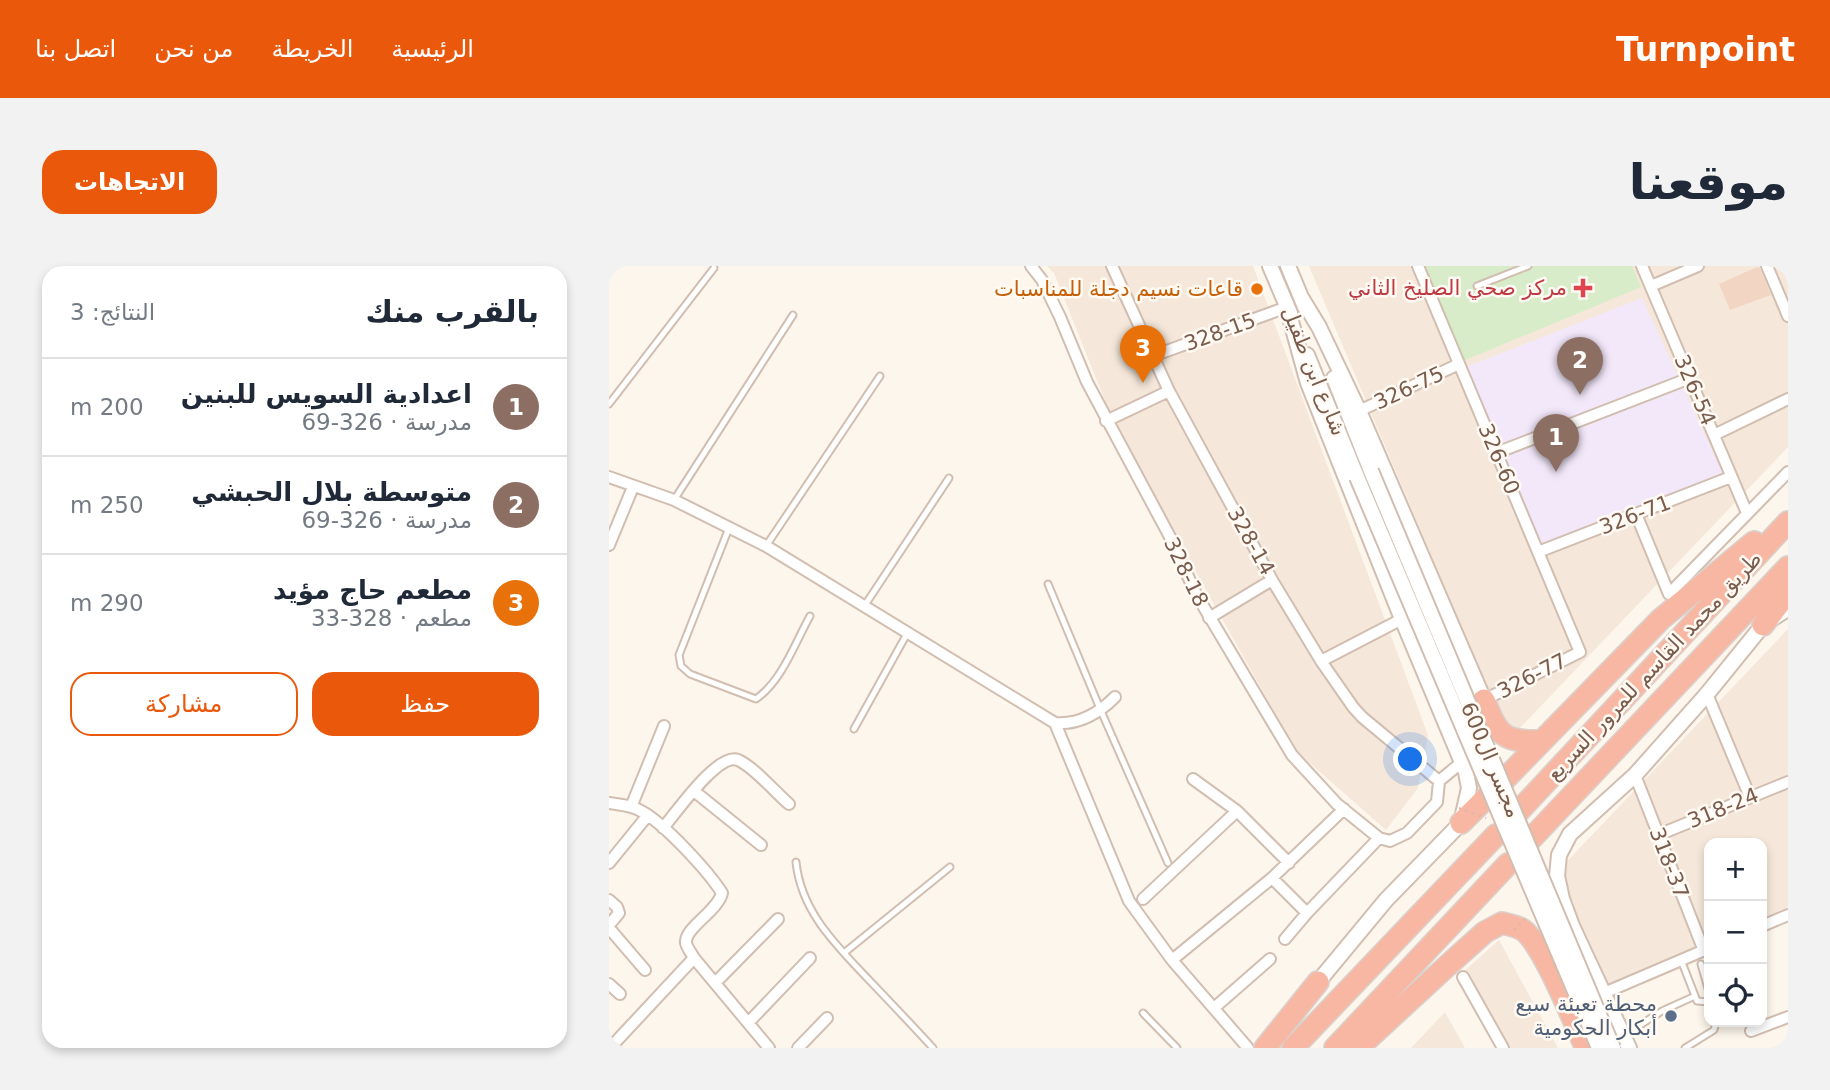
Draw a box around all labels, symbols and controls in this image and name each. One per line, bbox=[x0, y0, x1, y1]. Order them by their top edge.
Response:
text: Turnpoint bbox=[1616, 30, 1795, 69]
text: اتصل بنا bbox=[35, 35, 116, 63]
text: من نحن bbox=[154, 35, 233, 63]
text: الخريطة bbox=[271, 35, 353, 63]
text: الرئيسية bbox=[391, 35, 474, 63]
button: الاتجاهات bbox=[42, 150, 217, 214]
text: موقعنا bbox=[1629, 154, 1788, 211]
place label: مركز صحي الصليخ الثاني bbox=[1348, 276, 1567, 300]
place label: قاعات نسيم دجلة للمناسبات bbox=[994, 277, 1243, 302]
marker: مركز صحي الصليخ الثاني bbox=[1573, 278, 1593, 298]
marker: قاعات نسيم دجلة للمناسبات bbox=[1249, 281, 1265, 297]
text: بالقرب منك bbox=[366, 294, 539, 329]
text: النتائج: 3 bbox=[70, 299, 155, 325]
street label: شارع ابن طفيل bbox=[1277, 303, 1351, 439]
street label: 328-15 bbox=[1181, 308, 1259, 356]
pin: 3 bbox=[1120, 325, 1166, 383]
pin: 2 bbox=[1557, 337, 1603, 395]
street label: 326-54 bbox=[1669, 351, 1721, 429]
street label: 326-75 bbox=[1370, 361, 1448, 415]
text: اعدادية السويس للبنين bbox=[181, 379, 472, 409]
text: 200 m bbox=[70, 394, 144, 420]
text: 1 bbox=[508, 394, 524, 420]
text: مدرسة · 326-69 bbox=[301, 409, 472, 435]
pin: 1 bbox=[1533, 414, 1579, 472]
street label: 326-60 bbox=[1473, 420, 1525, 498]
text: متوسطة بلال الحبشي bbox=[191, 477, 472, 507]
street label: 326-71 bbox=[1596, 490, 1674, 540]
text: 250 m bbox=[70, 492, 144, 518]
text: 2 bbox=[508, 492, 524, 518]
street label: 328-14 bbox=[1222, 503, 1280, 579]
text: مدرسة · 326-69 bbox=[301, 507, 472, 533]
street label: 328-18 bbox=[1159, 533, 1213, 611]
street label: طريق محمد القاسم للمرور السريع bbox=[1542, 547, 1767, 786]
text: مطعم حاج مؤيد bbox=[273, 575, 472, 605]
text: 290 m bbox=[70, 590, 144, 616]
text: 3 bbox=[508, 590, 524, 616]
text: مطعم · 328-33 bbox=[311, 605, 472, 631]
street label: 326-77 bbox=[1493, 648, 1571, 704]
button: مشاركة bbox=[70, 672, 298, 736]
button: حفظ bbox=[312, 672, 539, 736]
street label: مجسر ال600 bbox=[1456, 699, 1526, 821]
your location bbox=[1393, 742, 1427, 776]
street label: 318-24 bbox=[1684, 783, 1762, 833]
street label: 318-37 bbox=[1644, 824, 1694, 902]
map controls bbox=[1704, 838, 1767, 1027]
button: + bbox=[1704, 838, 1767, 901]
button: − bbox=[1704, 901, 1767, 964]
button: locate bbox=[1704, 964, 1767, 1027]
place label: محطة تعبئة سبع أبكار الحكومية bbox=[1515, 992, 1657, 1040]
marker: محطة تعبئة سبع أبكار الحكومية bbox=[1663, 1008, 1679, 1024]

